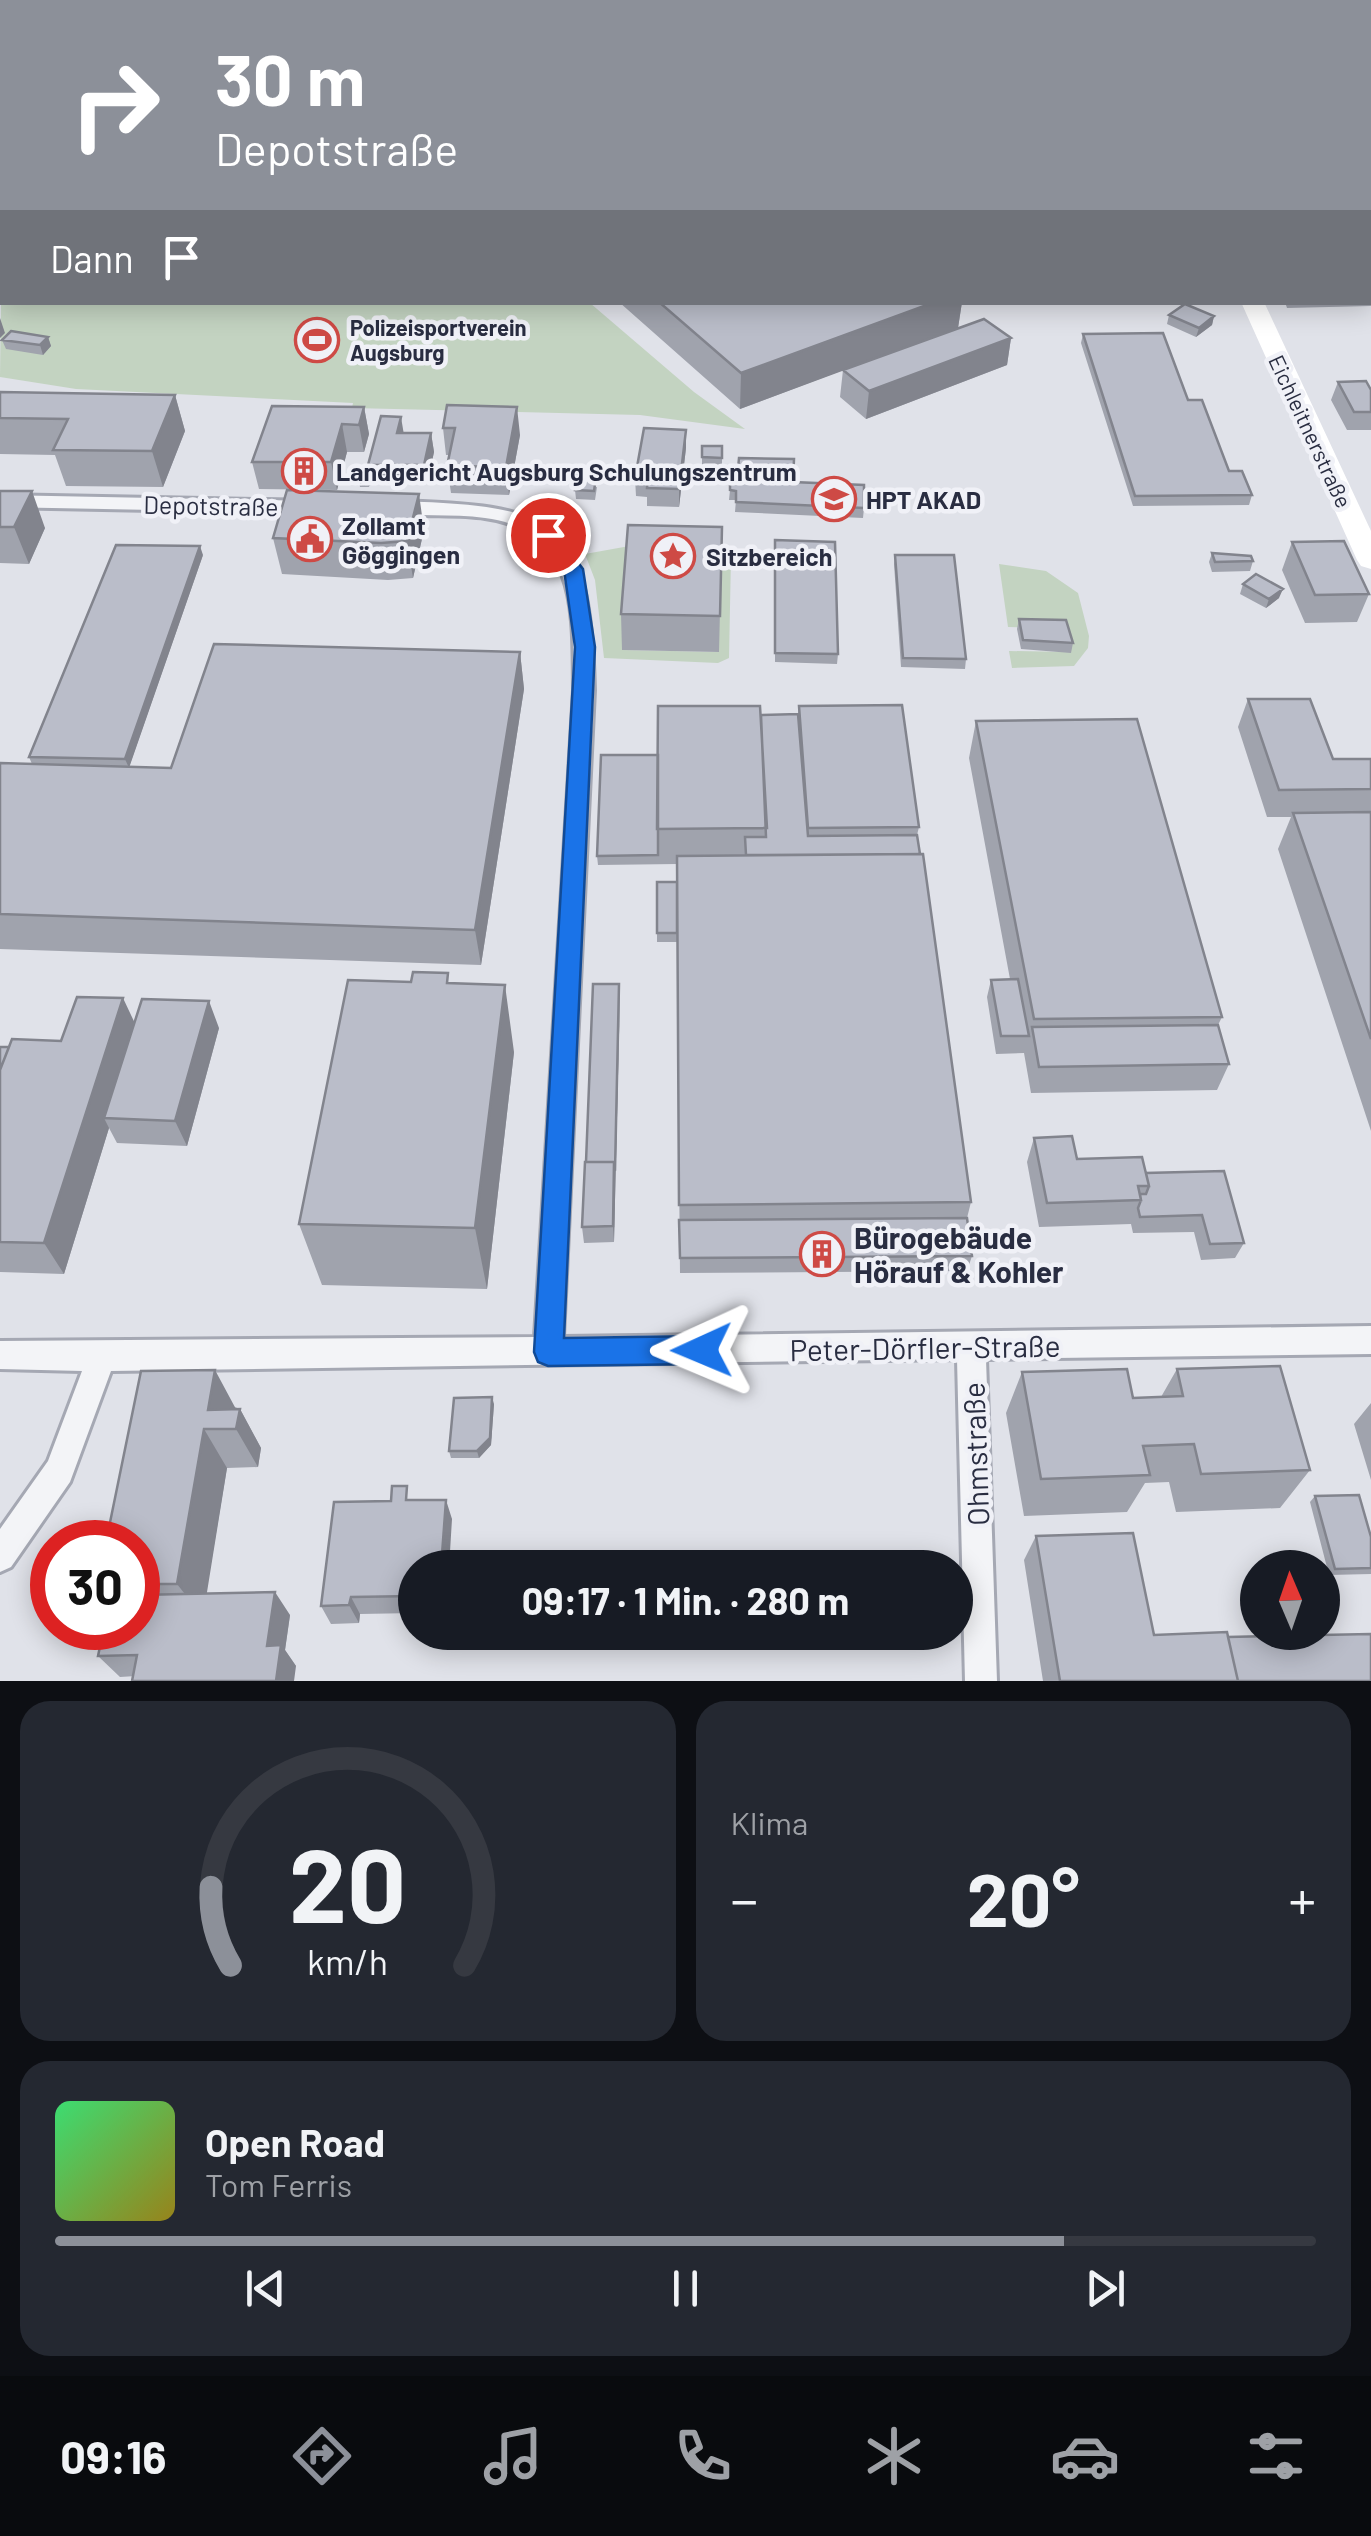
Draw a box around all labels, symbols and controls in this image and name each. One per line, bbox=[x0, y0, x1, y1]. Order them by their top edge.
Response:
text: 30 m bbox=[215, 36, 365, 120]
icon: right bbox=[50, 40, 180, 170]
text: Depotstraße bbox=[215, 121, 458, 175]
icon: arrive bbox=[154, 230, 209, 285]
text: Dann bbox=[50, 235, 134, 281]
place label: Polizeisportverein Augsburg bbox=[350, 314, 527, 365]
sports icon: Polizeisportverein Augsburg bbox=[294, 317, 340, 363]
street label: Eichleitnerstraße bbox=[1264, 350, 1358, 512]
building icon: Landgericht Augsburg Schulungszentrum bbox=[281, 448, 327, 494]
place label: Landgericht Augsburg Schulungszentrum bbox=[336, 456, 797, 486]
school or university icon: HPT AKAD bbox=[811, 476, 857, 522]
place label: HPT AKAD bbox=[866, 484, 981, 514]
street label: Depotstraße bbox=[143, 489, 279, 521]
pin bbox=[506, 493, 591, 578]
icon: arrive bbox=[521, 508, 576, 563]
place label: Zollamt Göggingen bbox=[342, 510, 460, 569]
public building icon: Zollamt Göggingen bbox=[287, 516, 333, 562]
place icon: Sitzbereich bbox=[650, 533, 696, 579]
place label: Sitzbereich bbox=[706, 541, 832, 571]
place label: Bürogebäude Hörauf & Kohler bbox=[854, 1219, 1064, 1289]
building icon: Bürogebäude Hörauf & Kohler bbox=[799, 1231, 845, 1277]
position arrow bbox=[650, 1298, 754, 1402]
street label: Peter-Dörfler-Straße bbox=[789, 1327, 1061, 1367]
street label: Ohmstraße bbox=[955, 1381, 995, 1527]
speed limit sign: 30 bbox=[30, 1520, 160, 1650]
north arrow bbox=[1240, 1550, 1340, 1650]
map controls bbox=[1240, 1550, 1340, 1650]
text: 09:17 · 1 Min. · 280 m bbox=[522, 1577, 849, 1623]
text: Klima bbox=[731, 1803, 808, 1841]
text: 20 bbox=[289, 1819, 407, 1944]
text: 20° bbox=[967, 1852, 1080, 1942]
text: − bbox=[731, 1865, 758, 1931]
text: + bbox=[1288, 1865, 1316, 1931]
text: km/h bbox=[307, 1939, 388, 1982]
text: Open Road bbox=[205, 2119, 385, 2165]
text: Tom Ferris bbox=[205, 2165, 352, 2203]
icon: previous bbox=[238, 2261, 293, 2316]
icon: pause bbox=[658, 2261, 713, 2316]
icon: next bbox=[1078, 2261, 1133, 2316]
icon: directions bbox=[287, 2421, 357, 2491]
icon: music bbox=[478, 2421, 548, 2491]
icon: phone bbox=[668, 2421, 738, 2491]
icon: climate bbox=[859, 2421, 929, 2491]
icon: car bbox=[1050, 2421, 1120, 2491]
icon: filters bbox=[1241, 2421, 1311, 2491]
text: 09:16 bbox=[60, 2429, 166, 2483]

